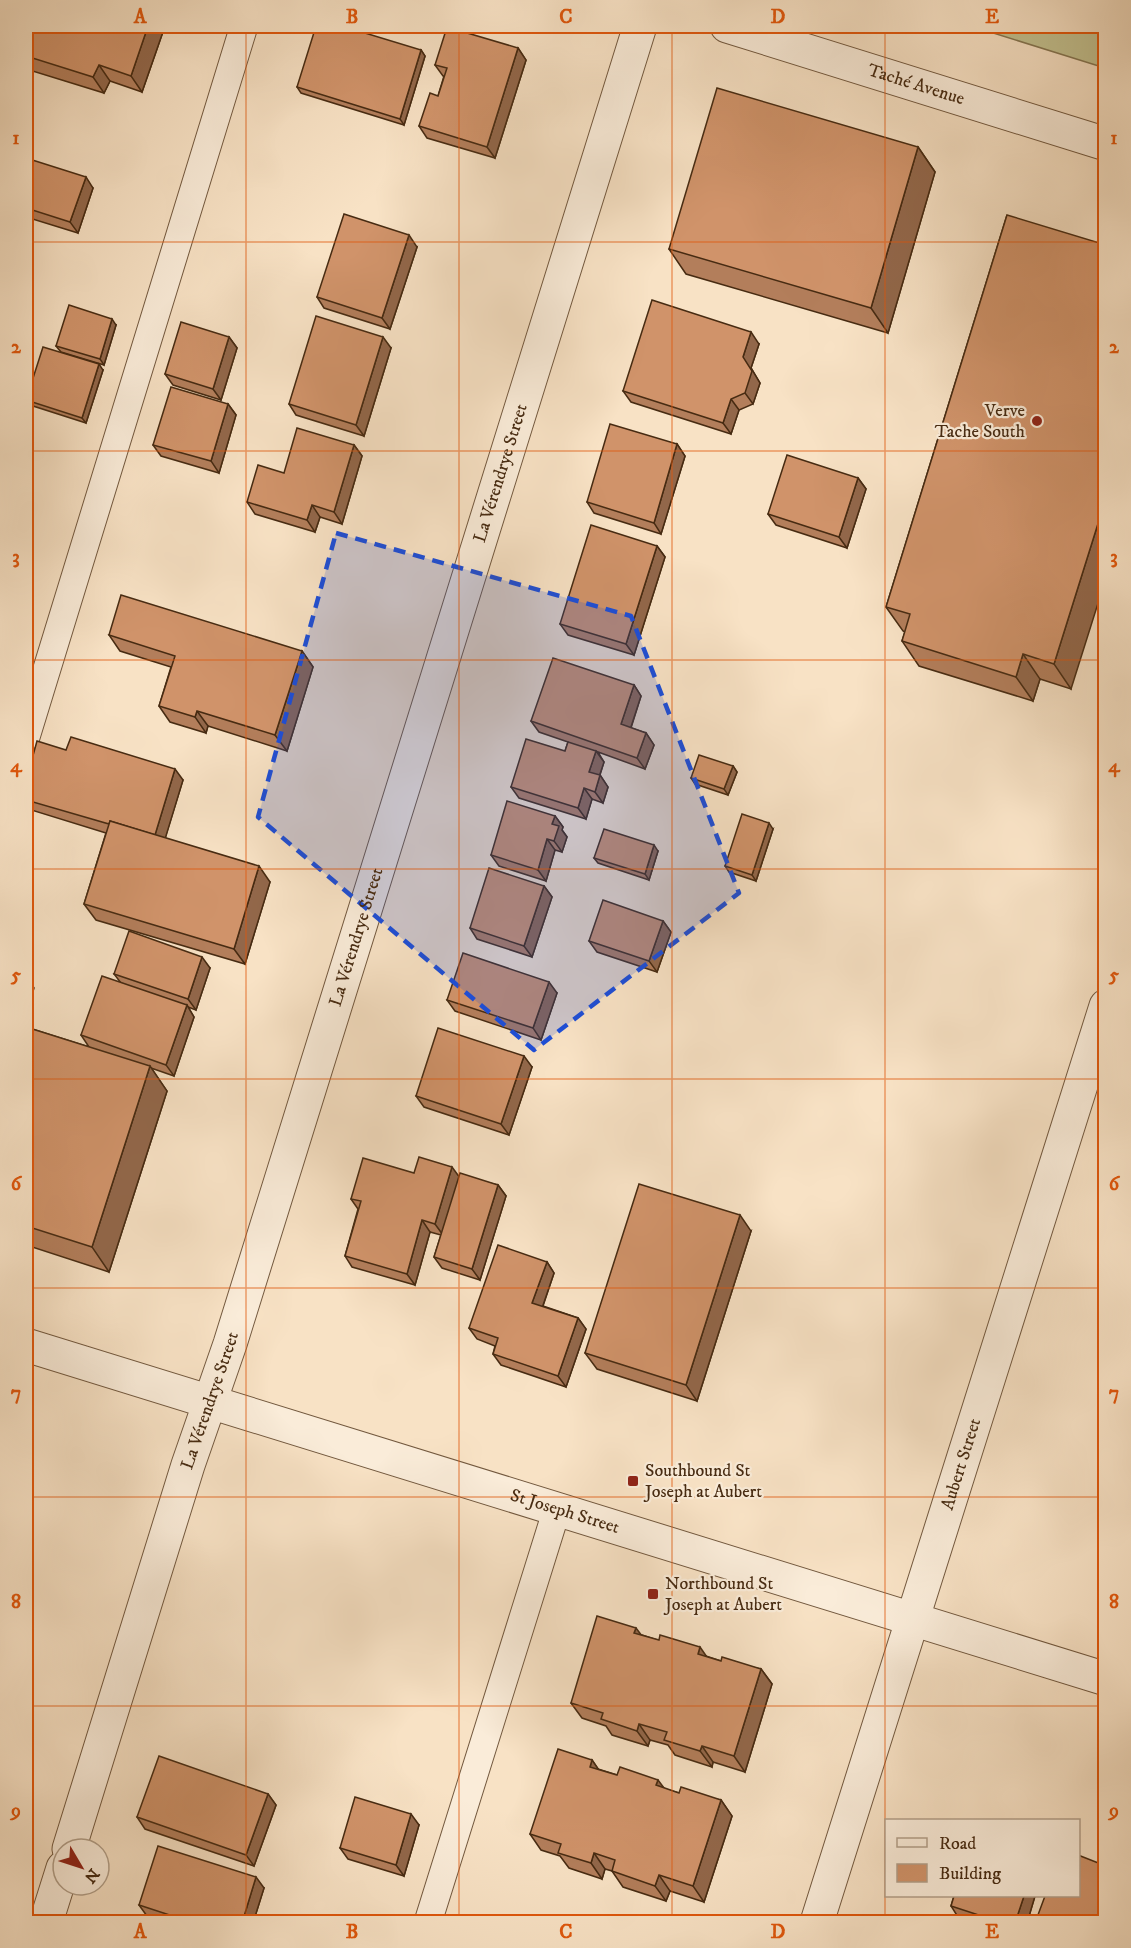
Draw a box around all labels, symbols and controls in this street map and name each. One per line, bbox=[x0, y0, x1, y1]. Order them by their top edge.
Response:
text: A bbox=[133, 5, 148, 30]
text: B bbox=[346, 5, 358, 30]
text: C bbox=[559, 5, 573, 30]
text: D bbox=[771, 5, 786, 30]
text: E bbox=[985, 5, 999, 30]
street label: Taché Avenue bbox=[865, 59, 967, 110]
text: 1 bbox=[12, 126, 20, 151]
text: 1 bbox=[1110, 126, 1118, 151]
text: 2 bbox=[11, 335, 22, 360]
text: 2 bbox=[1109, 335, 1120, 360]
place label: Verve Tache South bbox=[935, 400, 1026, 443]
street label: La Vérendrye Street bbox=[469, 401, 533, 545]
marker: Verve Tache South bbox=[1030, 414, 1044, 428]
text: 3 bbox=[12, 545, 20, 570]
text: 3 bbox=[1110, 545, 1118, 570]
text: 4 bbox=[10, 754, 23, 779]
text: 4 bbox=[1108, 754, 1121, 779]
street label: La Vérendrye Street bbox=[325, 865, 388, 1009]
text: 5 bbox=[10, 963, 21, 988]
text: 5 bbox=[1108, 963, 1119, 988]
text: 6 bbox=[11, 1172, 23, 1197]
text: 6 bbox=[1109, 1172, 1121, 1197]
street label: La Vérendrye Street bbox=[176, 1329, 244, 1472]
text: 7 bbox=[11, 1381, 21, 1406]
text: 7 bbox=[1109, 1381, 1119, 1406]
street label: Aubert Street bbox=[937, 1415, 986, 1513]
place label: Southbound St Joseph at Aubert bbox=[643, 1460, 762, 1503]
marker: Southbound St Joseph at Aubert bbox=[626, 1474, 640, 1488]
street label: St Joseph Street bbox=[508, 1484, 622, 1539]
place label: Northbound St Joseph at Aubert bbox=[663, 1573, 782, 1616]
marker: Northbound St Joseph at Aubert bbox=[646, 1587, 660, 1601]
text: 8 bbox=[11, 1590, 21, 1615]
text: 8 bbox=[1109, 1590, 1119, 1615]
text: 9 bbox=[9, 1799, 21, 1824]
text: 9 bbox=[1107, 1799, 1119, 1824]
legend bbox=[885, 1819, 1080, 1897]
text: Road bbox=[939, 1833, 976, 1855]
north arrow bbox=[51, 1837, 111, 1897]
text: Building bbox=[939, 1863, 1001, 1885]
text: N bbox=[80, 1864, 104, 1887]
text: A bbox=[133, 1920, 148, 1945]
text: B bbox=[346, 1920, 358, 1945]
text: C bbox=[559, 1920, 573, 1945]
text: D bbox=[771, 1920, 786, 1945]
text: E bbox=[985, 1920, 999, 1945]

